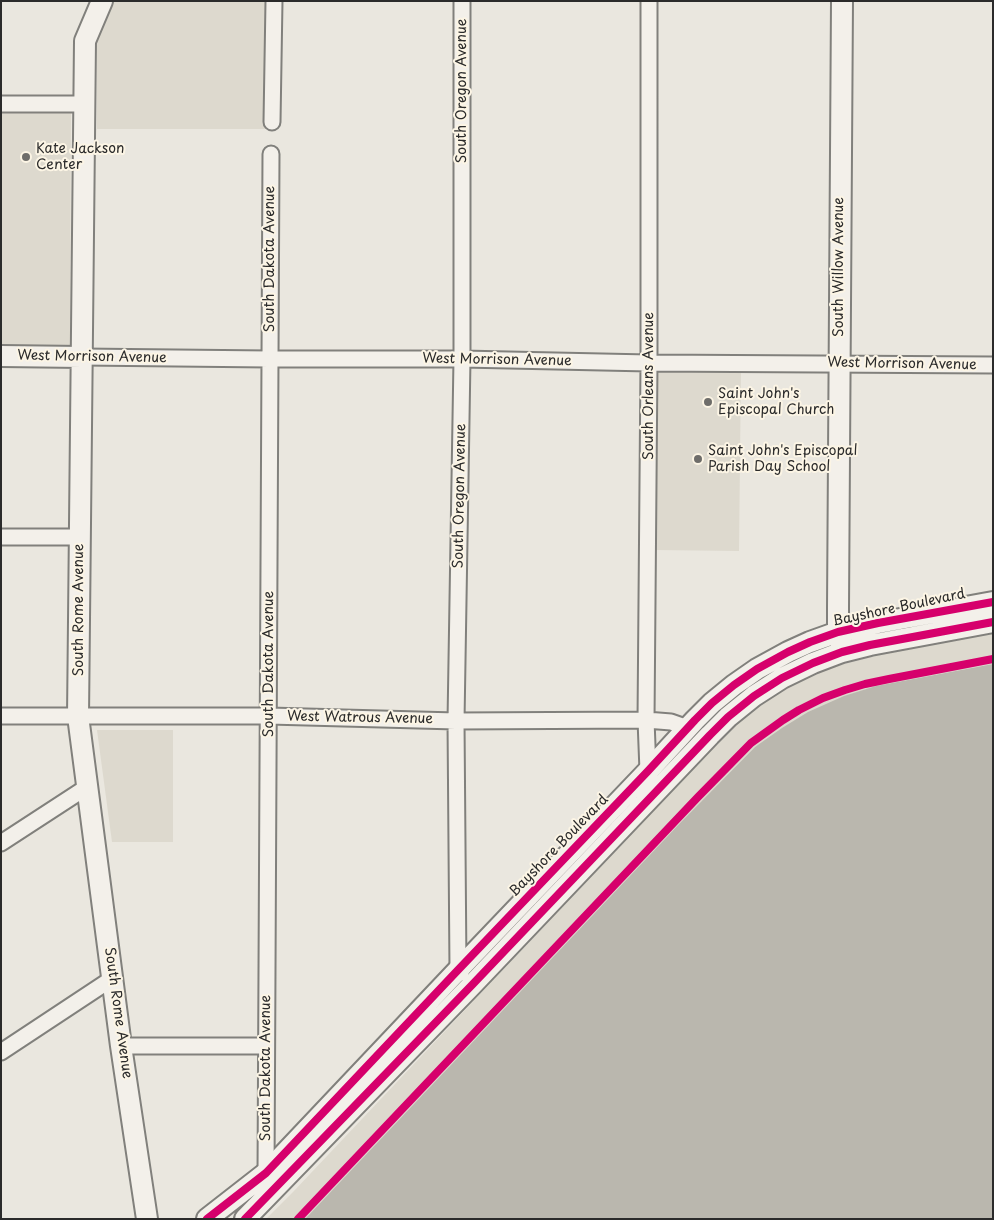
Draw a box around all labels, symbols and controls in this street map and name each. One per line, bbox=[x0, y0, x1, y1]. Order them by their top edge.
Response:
street label: South Oregon Avenue bbox=[454, 19, 470, 163]
place label: Kate Jackson Center bbox=[36, 141, 124, 174]
marker: Kate Jackson Center bbox=[20, 151, 32, 163]
street label: South Dakota Avenue bbox=[262, 186, 278, 332]
street label: South Willow Avenue bbox=[831, 197, 847, 337]
street label: South Orleans Avenue bbox=[641, 312, 657, 460]
street label: West Morrison Avenue bbox=[17, 347, 167, 367]
street label: West Morrison Avenue bbox=[422, 350, 572, 370]
street label: West Morrison Avenue bbox=[827, 354, 977, 374]
place label: Saint John's Episcopal Church bbox=[718, 386, 834, 418]
marker: Saint John's Episcopal Church bbox=[702, 396, 714, 408]
street label: South Oregon Avenue bbox=[450, 424, 470, 568]
place label: Saint John's Episcopal Parish Day School bbox=[708, 443, 858, 476]
marker: Saint John's Episcopal Parish Day School bbox=[692, 453, 704, 465]
street label: South Rome Avenue bbox=[71, 544, 87, 676]
street label: Bayshore Boulevard bbox=[831, 586, 967, 630]
street label: South Dakota Avenue bbox=[261, 591, 277, 737]
street label: West Watrous Avenue bbox=[287, 708, 433, 728]
street label: Bayshore Boulevard bbox=[506, 792, 612, 900]
street label: South Rome Avenue bbox=[100, 946, 136, 1080]
street label: South Dakota Avenue bbox=[258, 995, 274, 1141]

